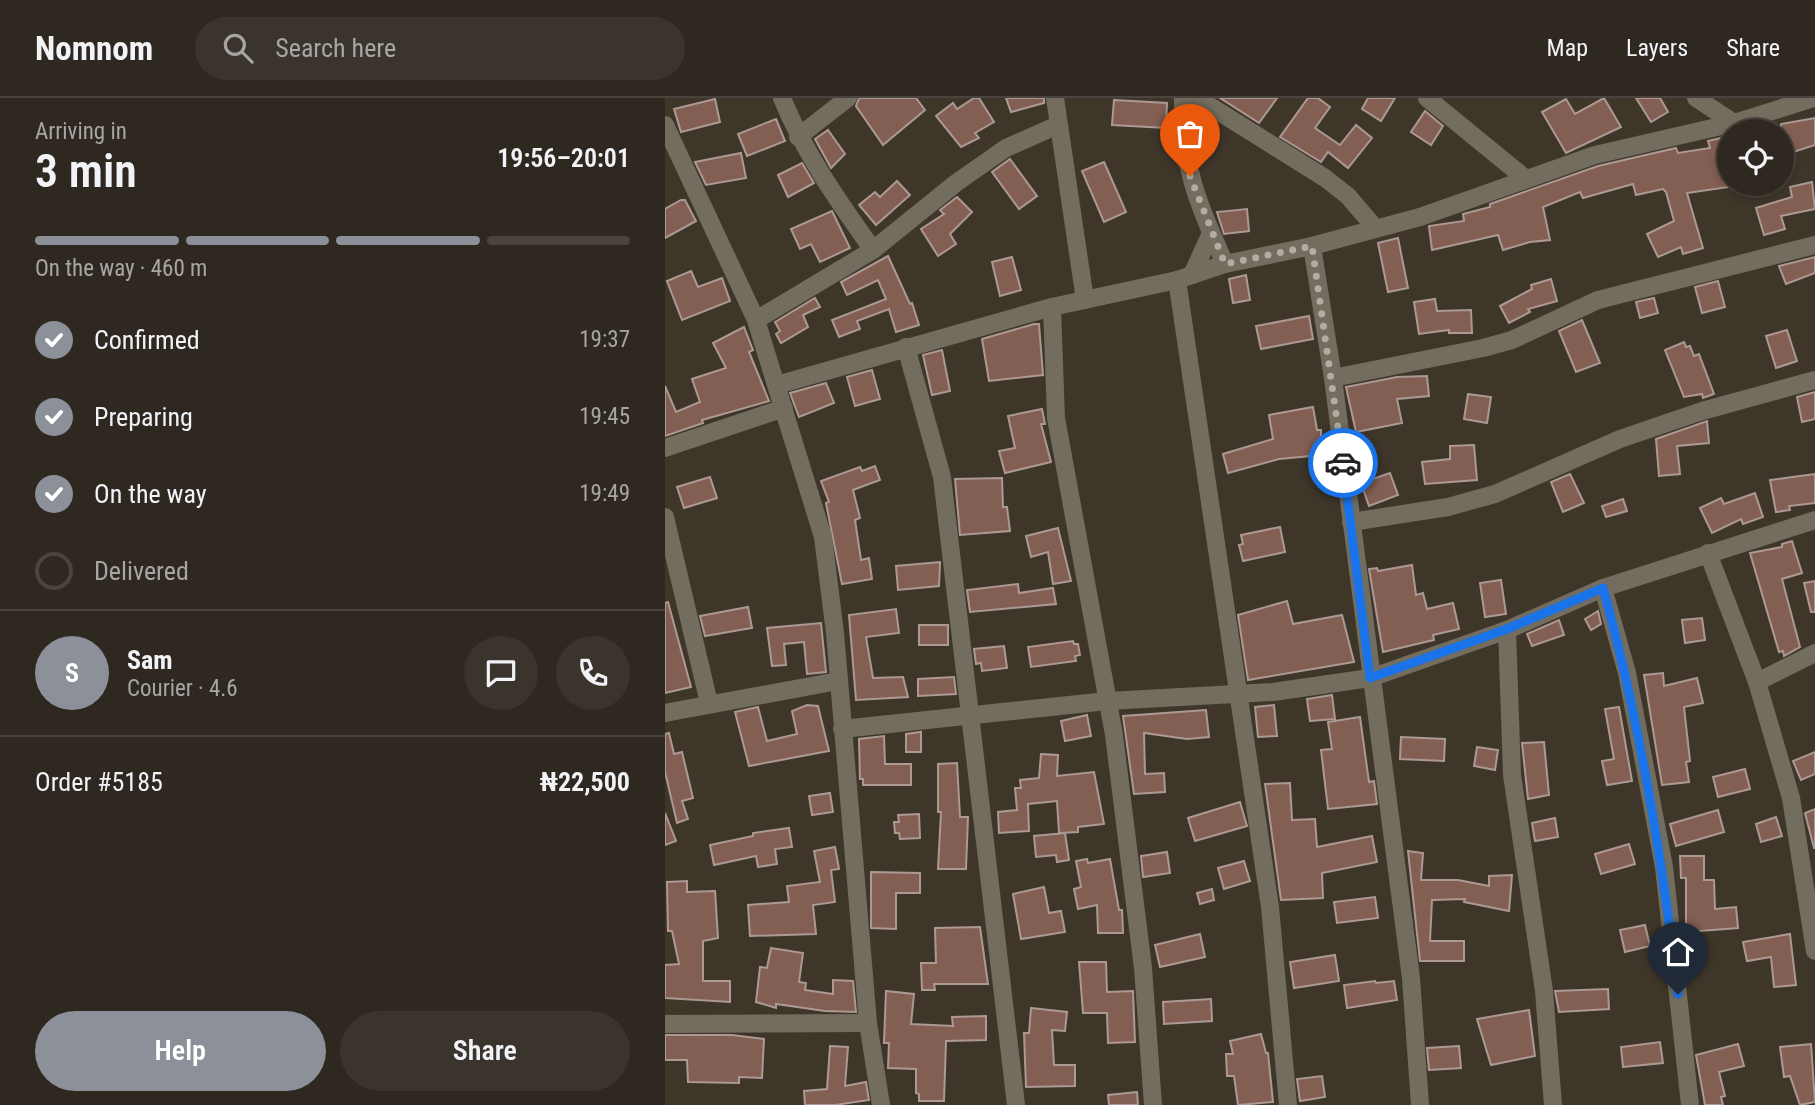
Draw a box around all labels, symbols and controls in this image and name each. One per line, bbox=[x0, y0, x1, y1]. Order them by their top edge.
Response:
search box bbox=[195, 17, 685, 80]
text: Nomnom bbox=[35, 29, 153, 68]
icon: search bbox=[219, 29, 257, 67]
text: Search here bbox=[275, 33, 396, 63]
text: Map bbox=[1547, 34, 1588, 62]
text: Layers bbox=[1626, 34, 1688, 62]
text: Share bbox=[1726, 34, 1780, 62]
pin bbox=[1160, 104, 1220, 176]
icon: bag bbox=[1171, 115, 1209, 153]
text: Arriving in bbox=[35, 118, 127, 145]
map controls bbox=[1717, 119, 1794, 196]
button: locate bbox=[1717, 119, 1794, 196]
text: 19:56–20:01 bbox=[497, 143, 630, 173]
text: 3 min bbox=[35, 144, 137, 198]
text: On the way · 460 m bbox=[35, 255, 207, 282]
icon: check bbox=[35, 321, 73, 359]
text: Confirmed bbox=[94, 325, 200, 355]
text: 19:37 bbox=[579, 326, 630, 353]
icon: check bbox=[35, 398, 73, 436]
text: Preparing bbox=[94, 402, 193, 432]
text: 19:45 bbox=[579, 403, 630, 430]
courier bbox=[1308, 428, 1378, 498]
icon: car bbox=[1324, 444, 1362, 482]
icon: check bbox=[35, 475, 73, 513]
text: On the way bbox=[94, 479, 207, 509]
text: 19:49 bbox=[579, 480, 630, 507]
text: Delivered bbox=[94, 556, 189, 586]
button: chat bbox=[464, 636, 538, 710]
button: phone bbox=[556, 636, 630, 710]
text: Sam bbox=[127, 645, 173, 675]
text: S bbox=[65, 658, 79, 688]
text: Courier · 4.6 bbox=[127, 675, 238, 702]
text: Order #5185 bbox=[35, 767, 163, 797]
text: ₦22,500 bbox=[539, 767, 630, 797]
pin bbox=[1648, 922, 1708, 994]
icon: home bbox=[1659, 933, 1697, 971]
button: Help bbox=[35, 1011, 326, 1091]
button: Share bbox=[340, 1011, 630, 1091]

